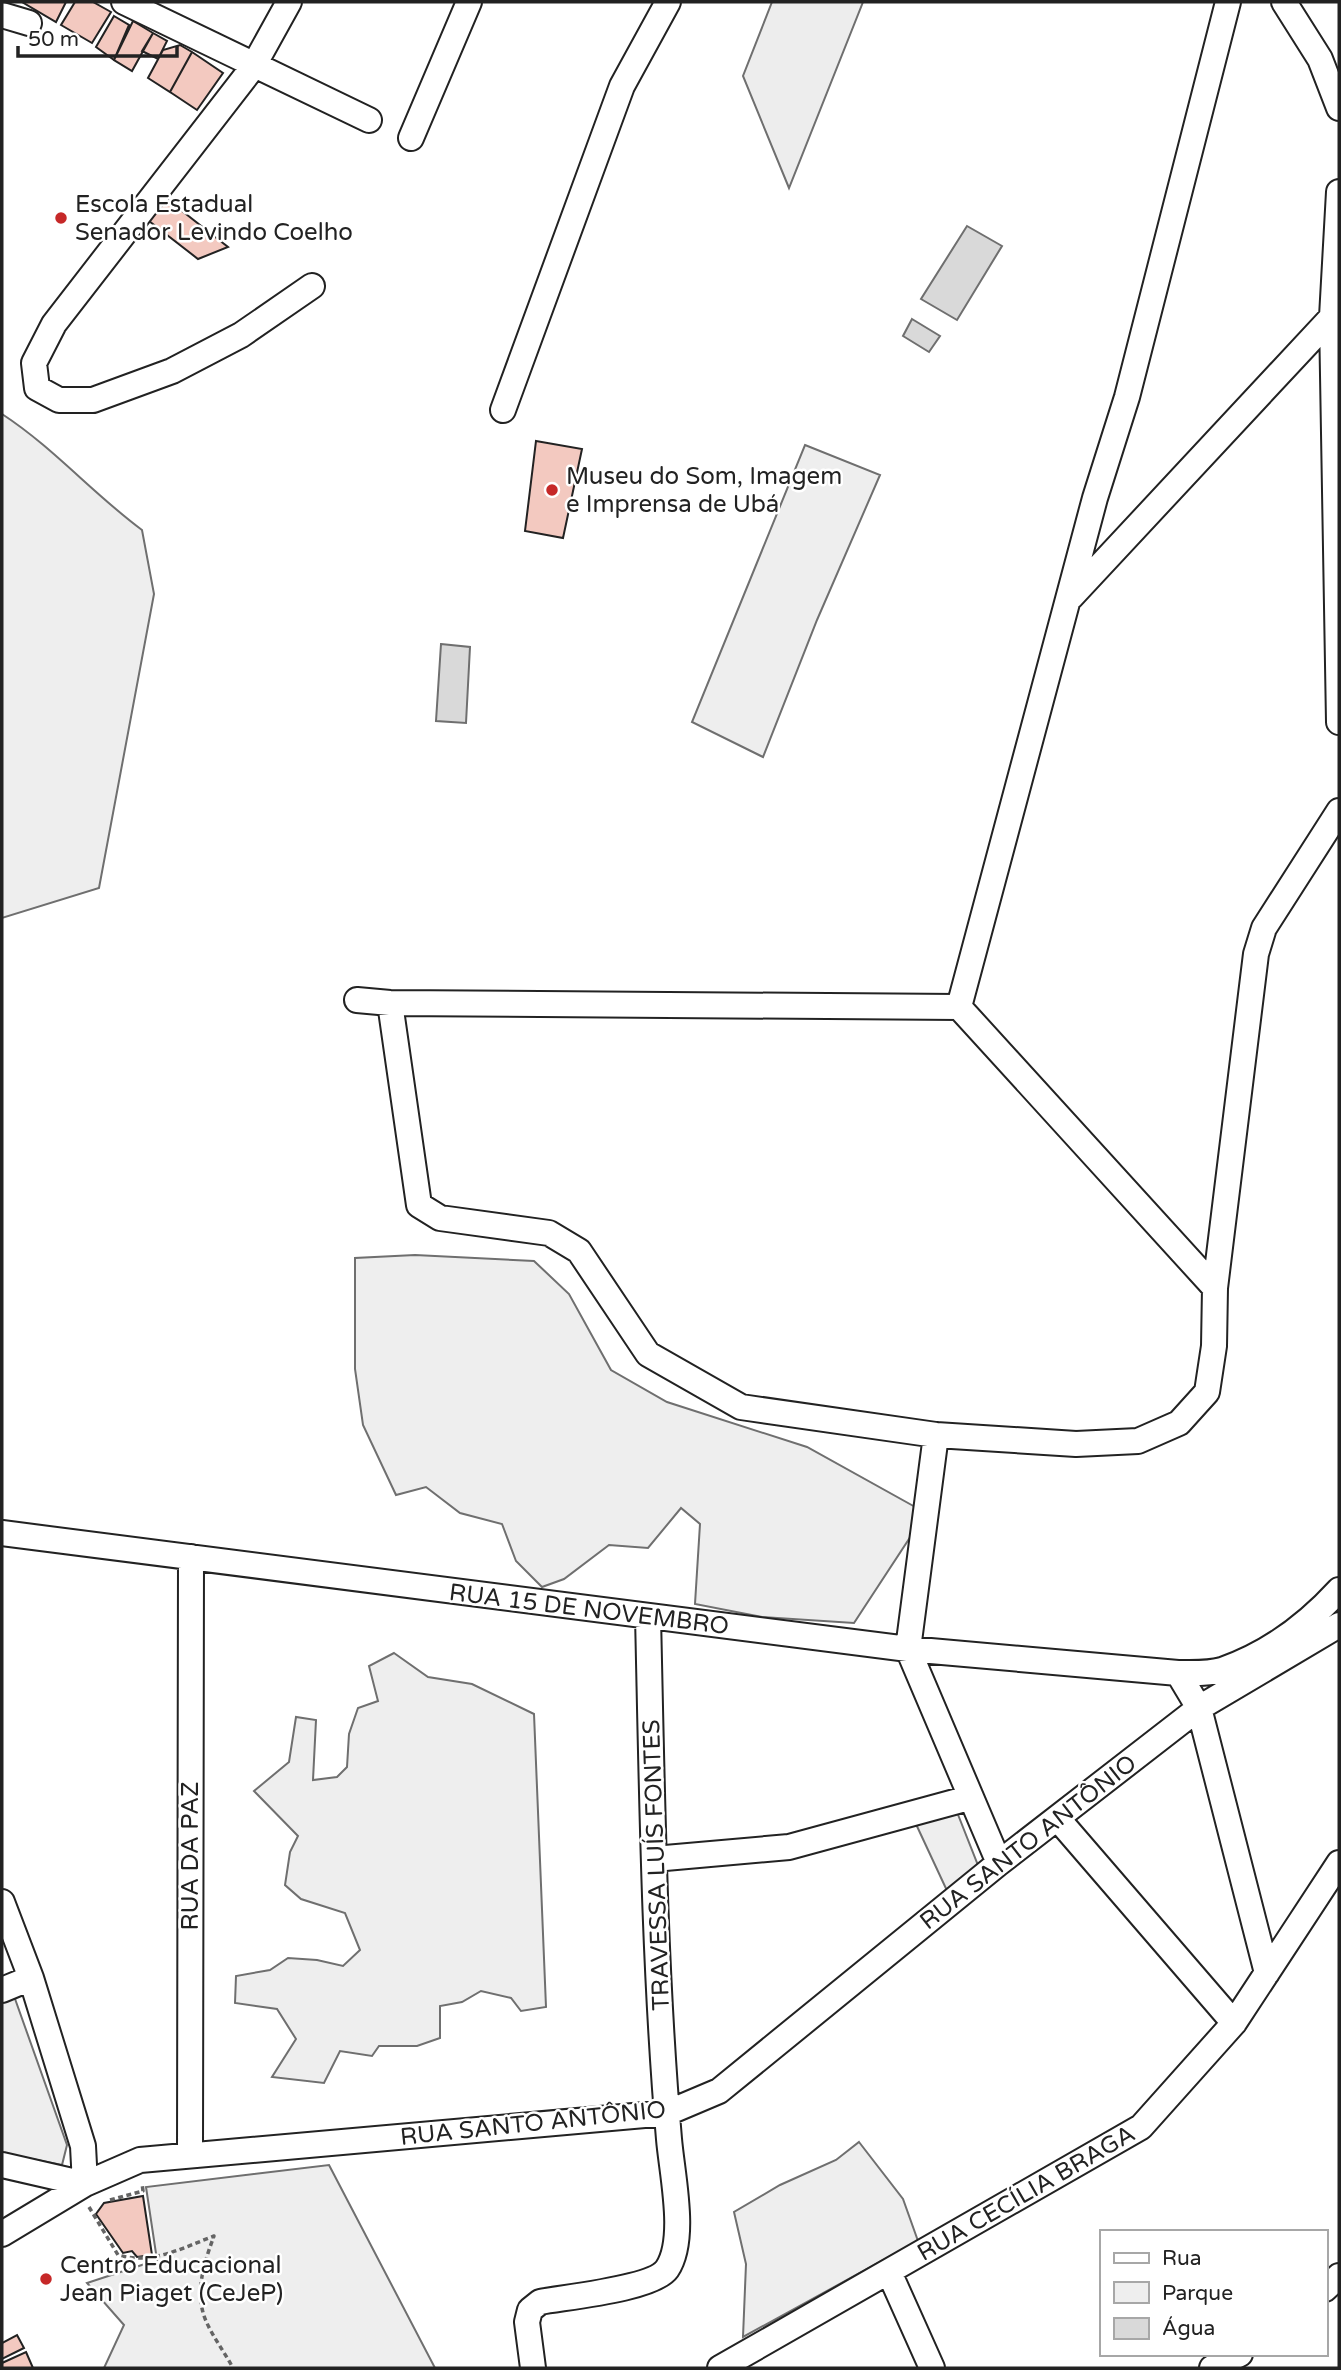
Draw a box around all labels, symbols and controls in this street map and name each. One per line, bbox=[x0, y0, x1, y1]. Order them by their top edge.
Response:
scale bar bbox=[18, 14, 177, 58]
text: 50 m bbox=[28, 27, 79, 52]
place label: Escola Estadual Senador Levindo Coelho bbox=[75, 190, 353, 247]
marker: Escola Estadual Senador Levindo Coelho bbox=[53, 210, 69, 226]
place label: Museu do Som, Imagem e Imprensa de Ubá bbox=[566, 462, 842, 519]
marker: Museu do Som, Imagem e Imprensa de Ubá bbox=[544, 482, 560, 498]
street label: RUA 15 DE NOVEMBRO bbox=[447, 1578, 731, 1641]
street label: TRAVESSA LUÍS FONTES bbox=[636, 1719, 676, 2011]
street label: RUA SANTO ANTÔNIO bbox=[914, 1749, 1142, 1936]
street label: RUA DA PAZ bbox=[176, 1781, 205, 1931]
street label: RUA SANTO ANTÔNIO bbox=[399, 2095, 667, 2152]
street label: RUA CECÍLIA BRAGA bbox=[912, 2118, 1140, 2268]
legend bbox=[1100, 2230, 1327, 2356]
text: Rua bbox=[1162, 2246, 1202, 2271]
place label: Centro Educacional Jean Piaget (CeJeP) bbox=[60, 2251, 283, 2308]
marker: Centro Educacional Jean Piaget (CeJeP) bbox=[38, 2271, 54, 2287]
text: Parque bbox=[1162, 2281, 1233, 2306]
text: Água bbox=[1162, 2316, 1215, 2341]

